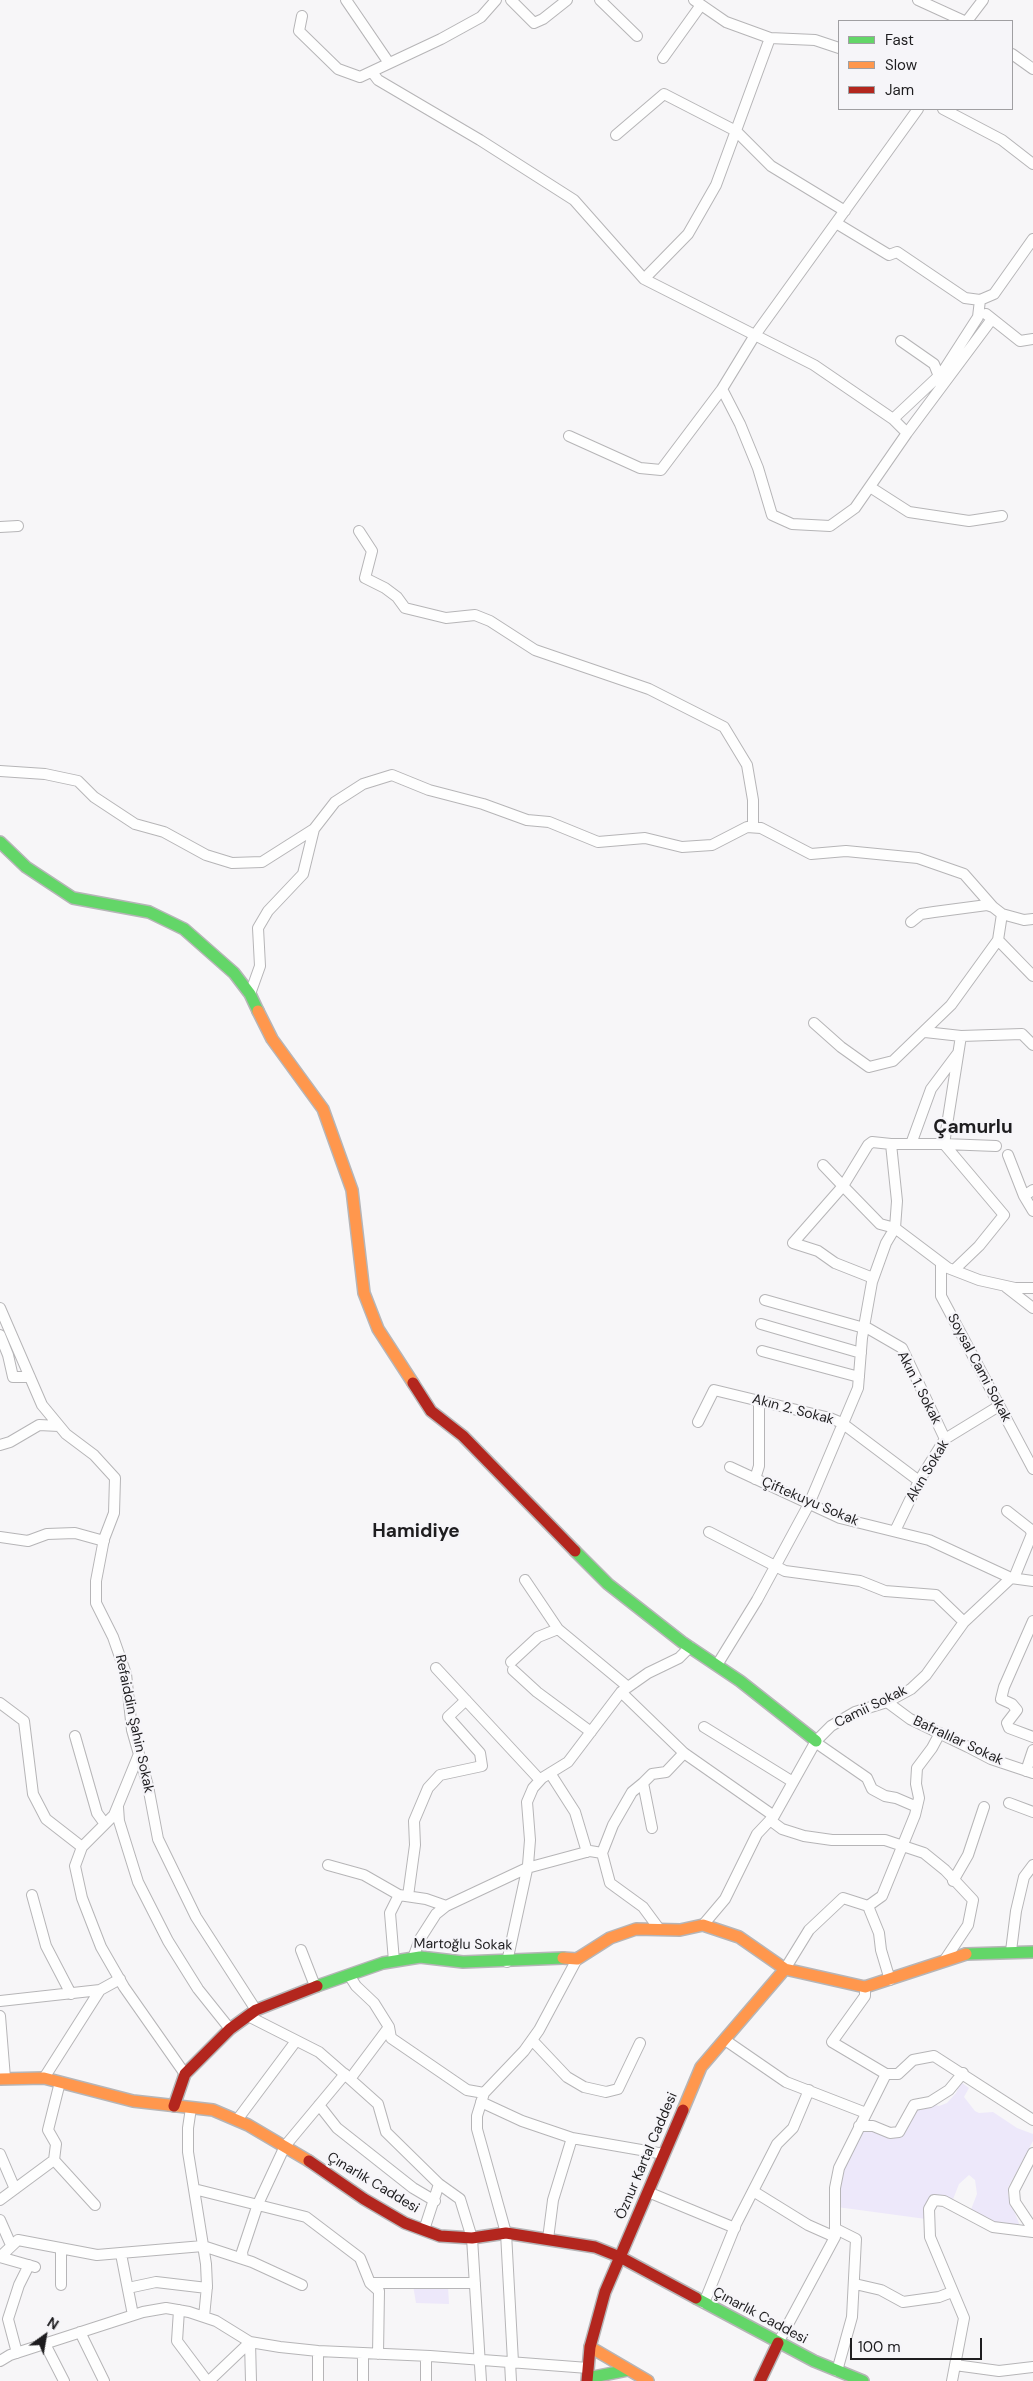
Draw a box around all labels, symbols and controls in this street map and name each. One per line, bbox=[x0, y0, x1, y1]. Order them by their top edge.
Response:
legend bbox=[838, 20, 1013, 110]
text: Fast bbox=[885, 30, 914, 50]
text: Slow bbox=[885, 55, 917, 75]
text: Jam bbox=[885, 80, 914, 100]
district label: Çamurlu bbox=[933, 1117, 1013, 1139]
street label: Soysal Cami Sokak bbox=[943, 1311, 1015, 1425]
street label: Akın 1. Sokak bbox=[893, 1348, 945, 1428]
street label: Akın 2. Sokak bbox=[750, 1391, 836, 1429]
street label: Akın Sokak bbox=[903, 1437, 953, 1505]
street label: Çiftekuyu Sokak bbox=[759, 1474, 861, 1530]
district label: Hamidiye bbox=[372, 1521, 460, 1543]
street label: Refaiddin Şahin Sokak bbox=[111, 1653, 157, 1795]
street label: Camii Sokak bbox=[832, 1682, 910, 1732]
street label: Bafralılar Sokak bbox=[910, 1713, 1006, 1769]
street label: Martoğlu Sokak bbox=[414, 1936, 512, 1954]
street label: Öznur Kartal Caddesi bbox=[613, 2090, 681, 2222]
street label: Çınarlık Caddesi bbox=[324, 2149, 422, 2217]
street label: Çınarlık Caddesi bbox=[710, 2284, 810, 2348]
north arrow bbox=[20, 2311, 70, 2361]
text: N bbox=[44, 2313, 62, 2334]
scale bar bbox=[853, 2328, 986, 2360]
text: 100 m bbox=[858, 2337, 901, 2357]

